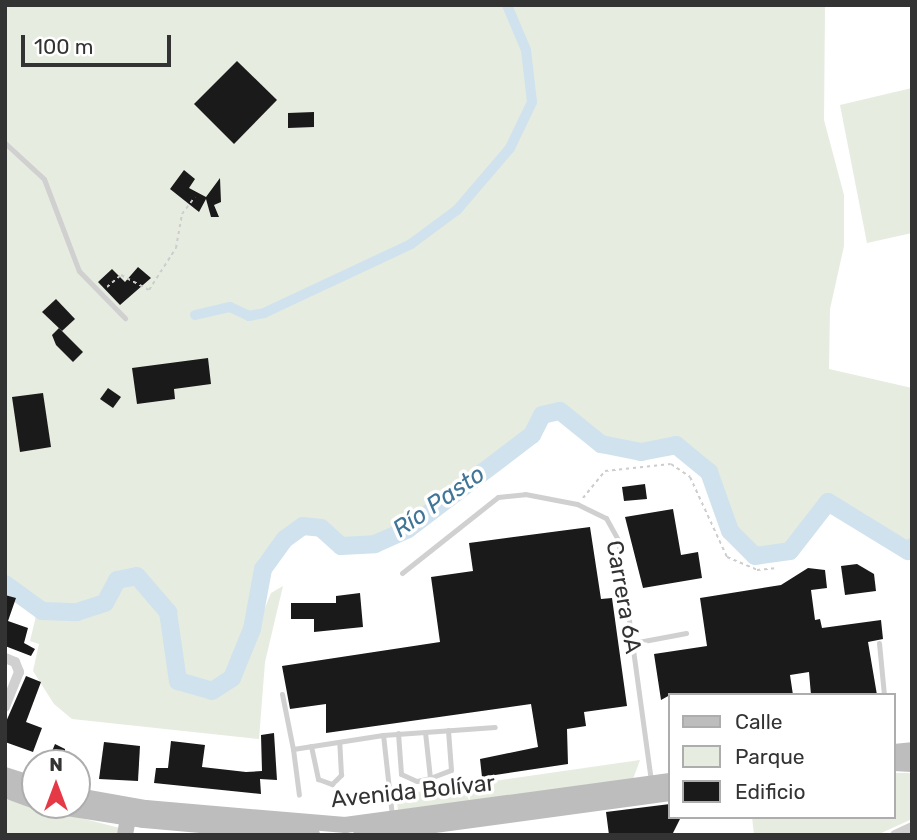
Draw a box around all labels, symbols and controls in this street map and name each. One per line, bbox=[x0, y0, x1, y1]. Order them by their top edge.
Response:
scale bar bbox=[24, 21, 175, 65]
text: 100 m bbox=[34, 34, 93, 59]
water label: Río Pasto bbox=[387, 460, 491, 544]
street label: Carrera 6A bbox=[600, 538, 648, 656]
legend bbox=[668, 693, 896, 819]
text: Calle bbox=[735, 709, 783, 734]
text: Parque bbox=[735, 744, 805, 769]
north arrow bbox=[21, 749, 91, 819]
text: N bbox=[49, 753, 63, 776]
street label: Avenida Bolívar bbox=[330, 769, 496, 813]
text: Edificio bbox=[735, 779, 805, 804]

